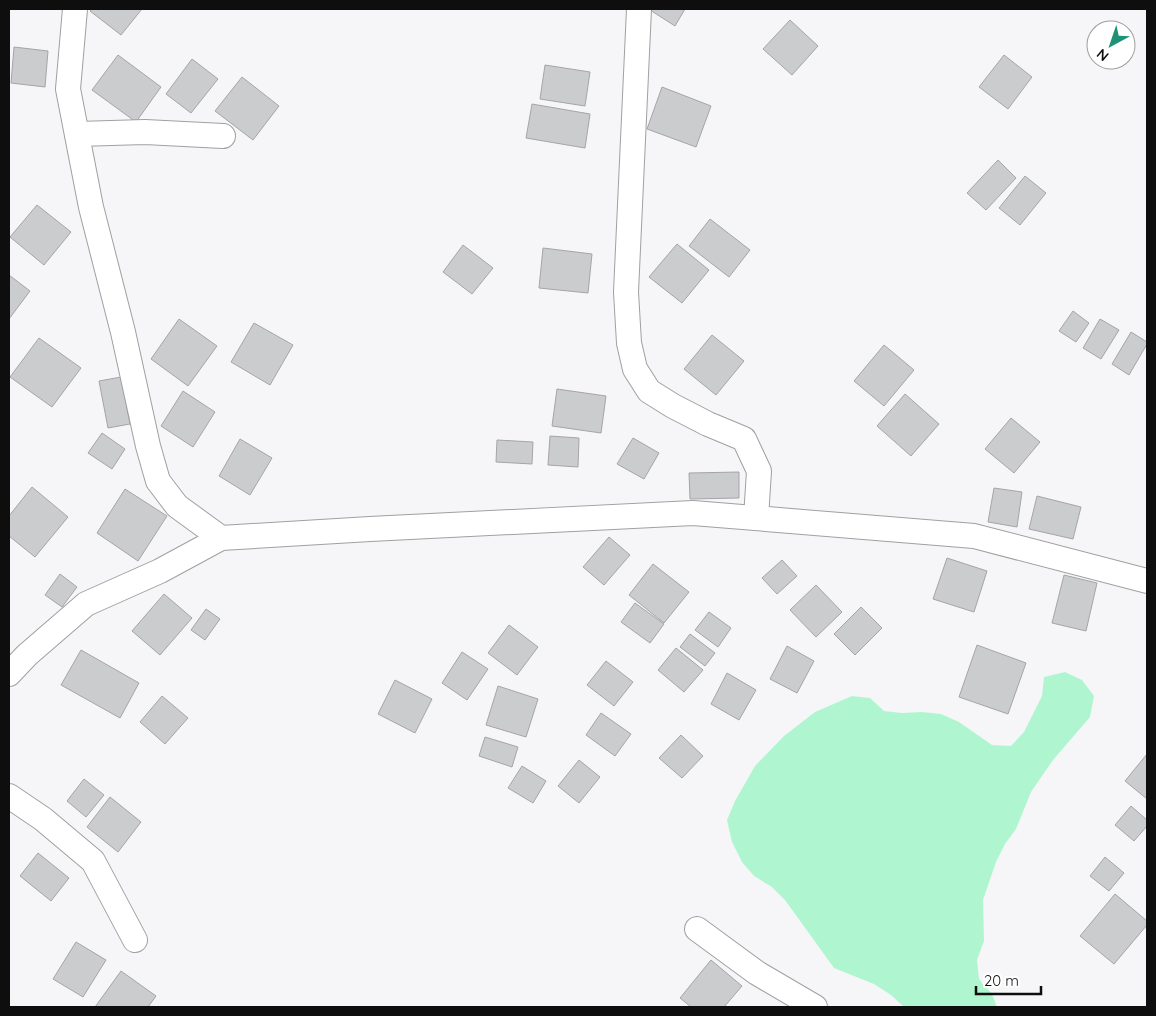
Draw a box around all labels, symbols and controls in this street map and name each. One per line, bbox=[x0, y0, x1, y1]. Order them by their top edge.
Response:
north arrow bbox=[1086, 20, 1136, 70]
text: N bbox=[1093, 45, 1112, 65]
scale bar bbox=[976, 964, 1041, 996]
text: 20 m bbox=[984, 971, 1019, 990]

